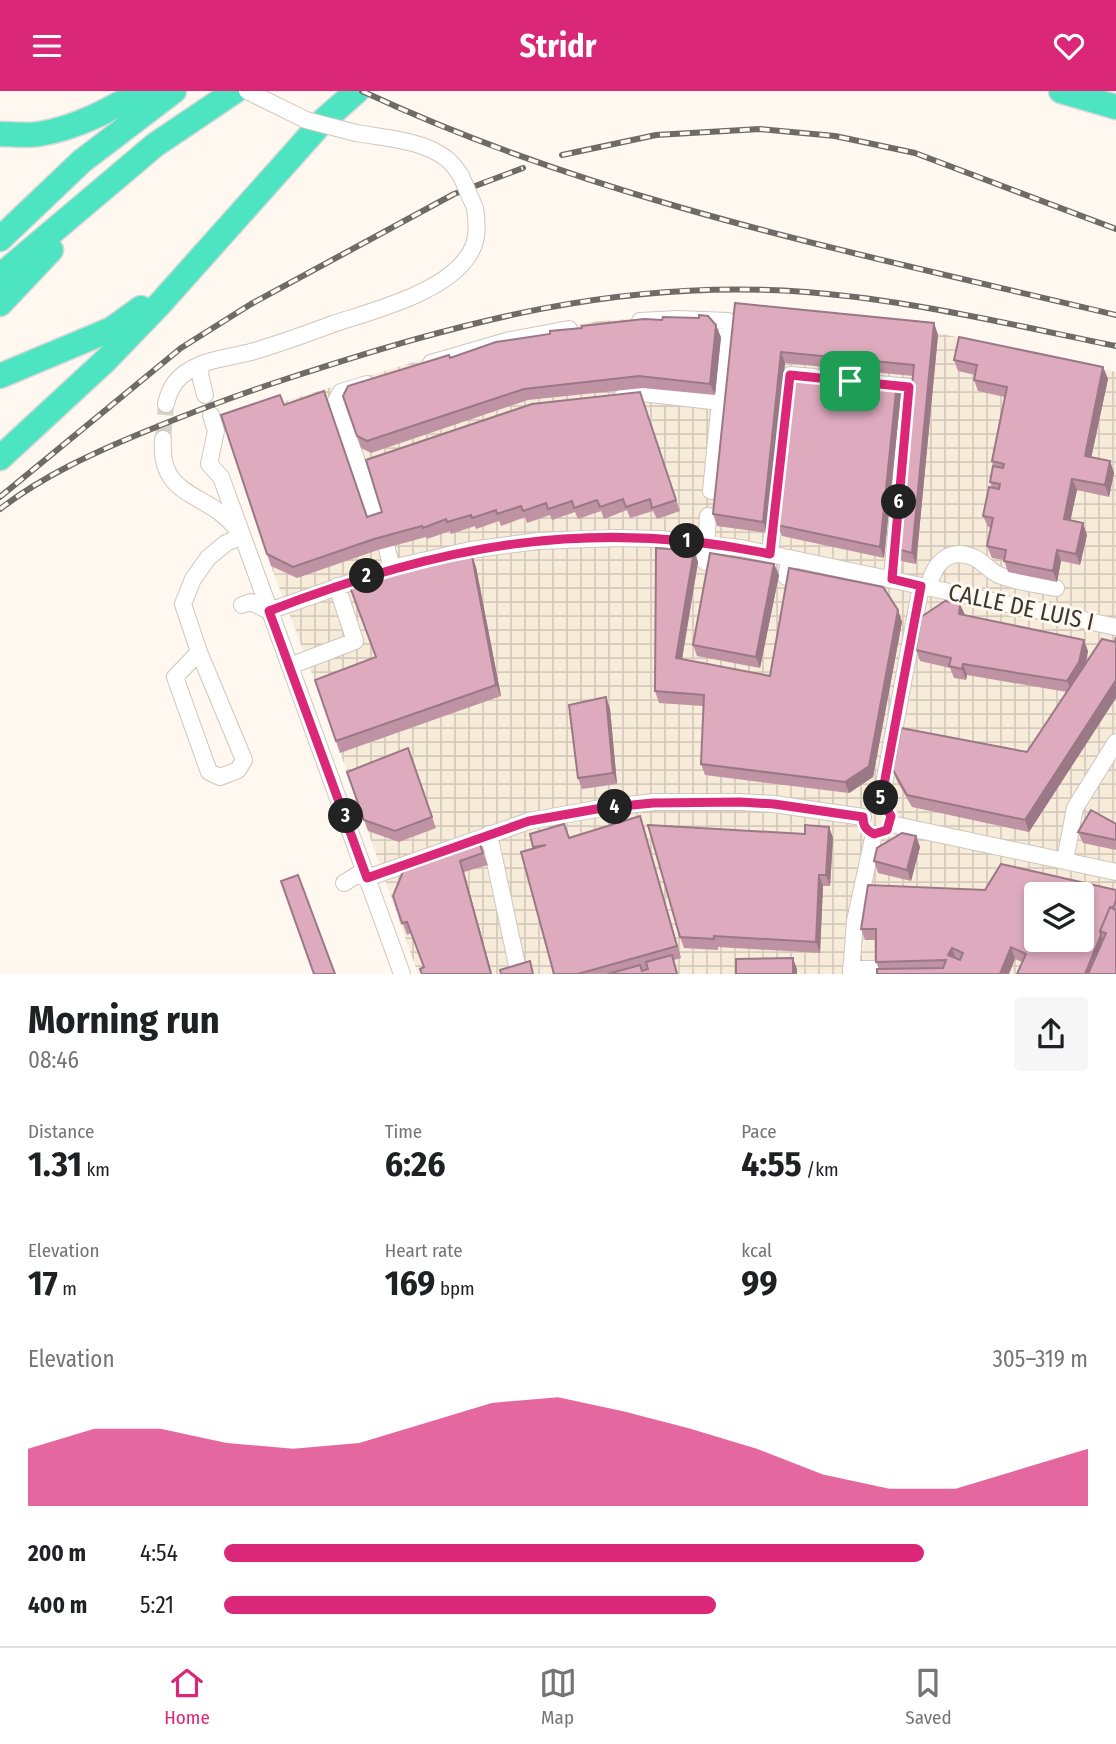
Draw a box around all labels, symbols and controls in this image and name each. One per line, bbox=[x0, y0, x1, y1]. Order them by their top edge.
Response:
icon: menu bbox=[28, 27, 66, 65]
text: Stridr bbox=[519, 27, 597, 65]
icon: heart bbox=[1050, 27, 1088, 65]
pin bbox=[820, 351, 880, 411]
icon: arrive bbox=[831, 362, 869, 400]
pin: 6 bbox=[881, 485, 916, 519]
text: 6 bbox=[894, 490, 903, 513]
pin: 1 bbox=[670, 524, 704, 559]
text: 1 bbox=[682, 529, 691, 552]
pin: 2 bbox=[350, 559, 384, 594]
text: 2 bbox=[362, 564, 371, 587]
street label: CALLE DE LUIS I bbox=[946, 578, 1096, 636]
pin: 5 bbox=[864, 781, 898, 815]
text: 5 bbox=[876, 786, 885, 809]
pin: 4 bbox=[598, 789, 632, 825]
text: 4 bbox=[610, 795, 619, 818]
pin: 3 bbox=[328, 799, 364, 833]
text: 3 bbox=[341, 804, 350, 827]
map controls bbox=[1024, 882, 1094, 952]
button: layers bbox=[1024, 882, 1094, 952]
text: Morning run bbox=[28, 997, 220, 1043]
button: share bbox=[1014, 997, 1088, 1071]
text: 08:46 bbox=[28, 1046, 79, 1074]
text: Distance bbox=[28, 1120, 95, 1143]
text: Time bbox=[385, 1120, 422, 1143]
text: Pace bbox=[741, 1120, 777, 1143]
text: 1.31 bbox=[28, 1143, 82, 1185]
text: 6:26 bbox=[385, 1143, 446, 1185]
text: 4:55 bbox=[741, 1143, 802, 1185]
text: km bbox=[82, 1158, 110, 1181]
text: /km bbox=[802, 1158, 839, 1181]
text: Elevation bbox=[28, 1239, 100, 1262]
text: Heart rate bbox=[385, 1239, 463, 1262]
text: kcal bbox=[741, 1239, 772, 1262]
text: 17 bbox=[28, 1262, 58, 1304]
text: 169 bbox=[385, 1262, 435, 1304]
text: 99 bbox=[741, 1262, 778, 1304]
text: m bbox=[58, 1277, 77, 1300]
text: bpm bbox=[435, 1277, 475, 1300]
text: Elevation bbox=[28, 1345, 115, 1373]
text: 305–319 m bbox=[993, 1345, 1088, 1373]
text: 200 m bbox=[28, 1539, 86, 1567]
text: 4:54 bbox=[140, 1539, 178, 1567]
text: 400 m bbox=[28, 1591, 87, 1619]
text: 5:21 bbox=[140, 1591, 174, 1619]
tab: Home bbox=[164, 1664, 210, 1729]
tab: Map bbox=[539, 1664, 577, 1729]
tab: Saved bbox=[905, 1664, 952, 1729]

